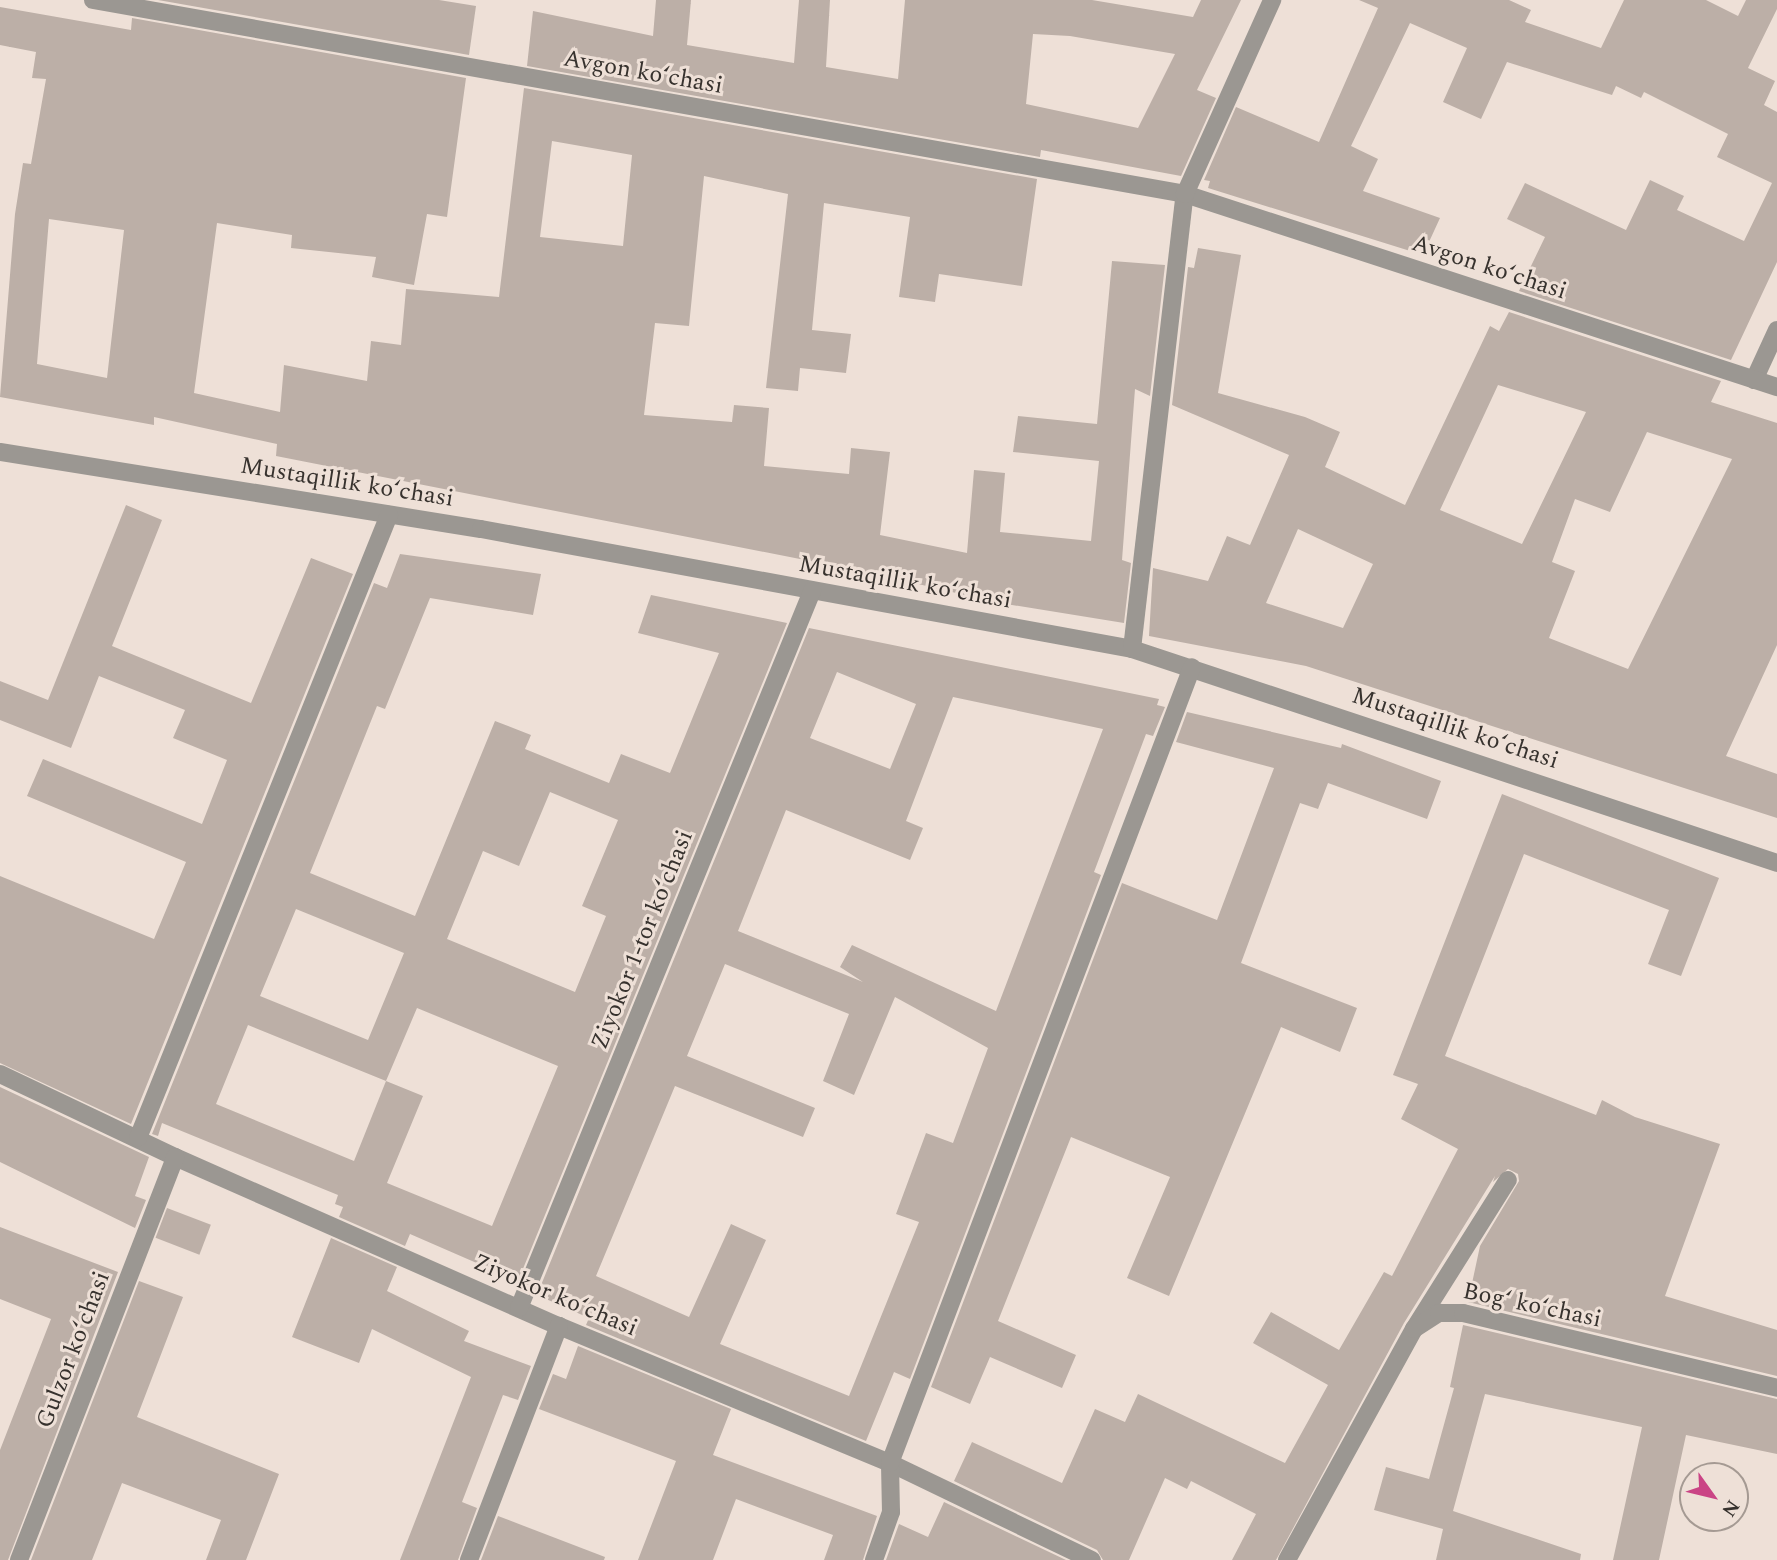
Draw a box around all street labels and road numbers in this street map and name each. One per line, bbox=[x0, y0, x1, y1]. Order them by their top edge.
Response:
street label: Avgon koʻchasi bbox=[561, 45, 725, 101]
street label: Avgon koʻchasi bbox=[1408, 229, 1570, 307]
street label: Mustaqillik koʻchasi bbox=[238, 452, 456, 514]
street label: Mustaqillik koʻchasi bbox=[796, 550, 1014, 616]
street label: Mustaqillik koʻchasi bbox=[1348, 682, 1562, 776]
street label: Ziyokor 1-tor koʻchasi bbox=[586, 826, 700, 1054]
street label: Ziyokor koʻchasi bbox=[468, 1248, 642, 1344]
street label: Gulzor koʻchasi bbox=[31, 1268, 117, 1432]
street label: Bogʻ koʻchasi bbox=[1460, 1277, 1604, 1335]

